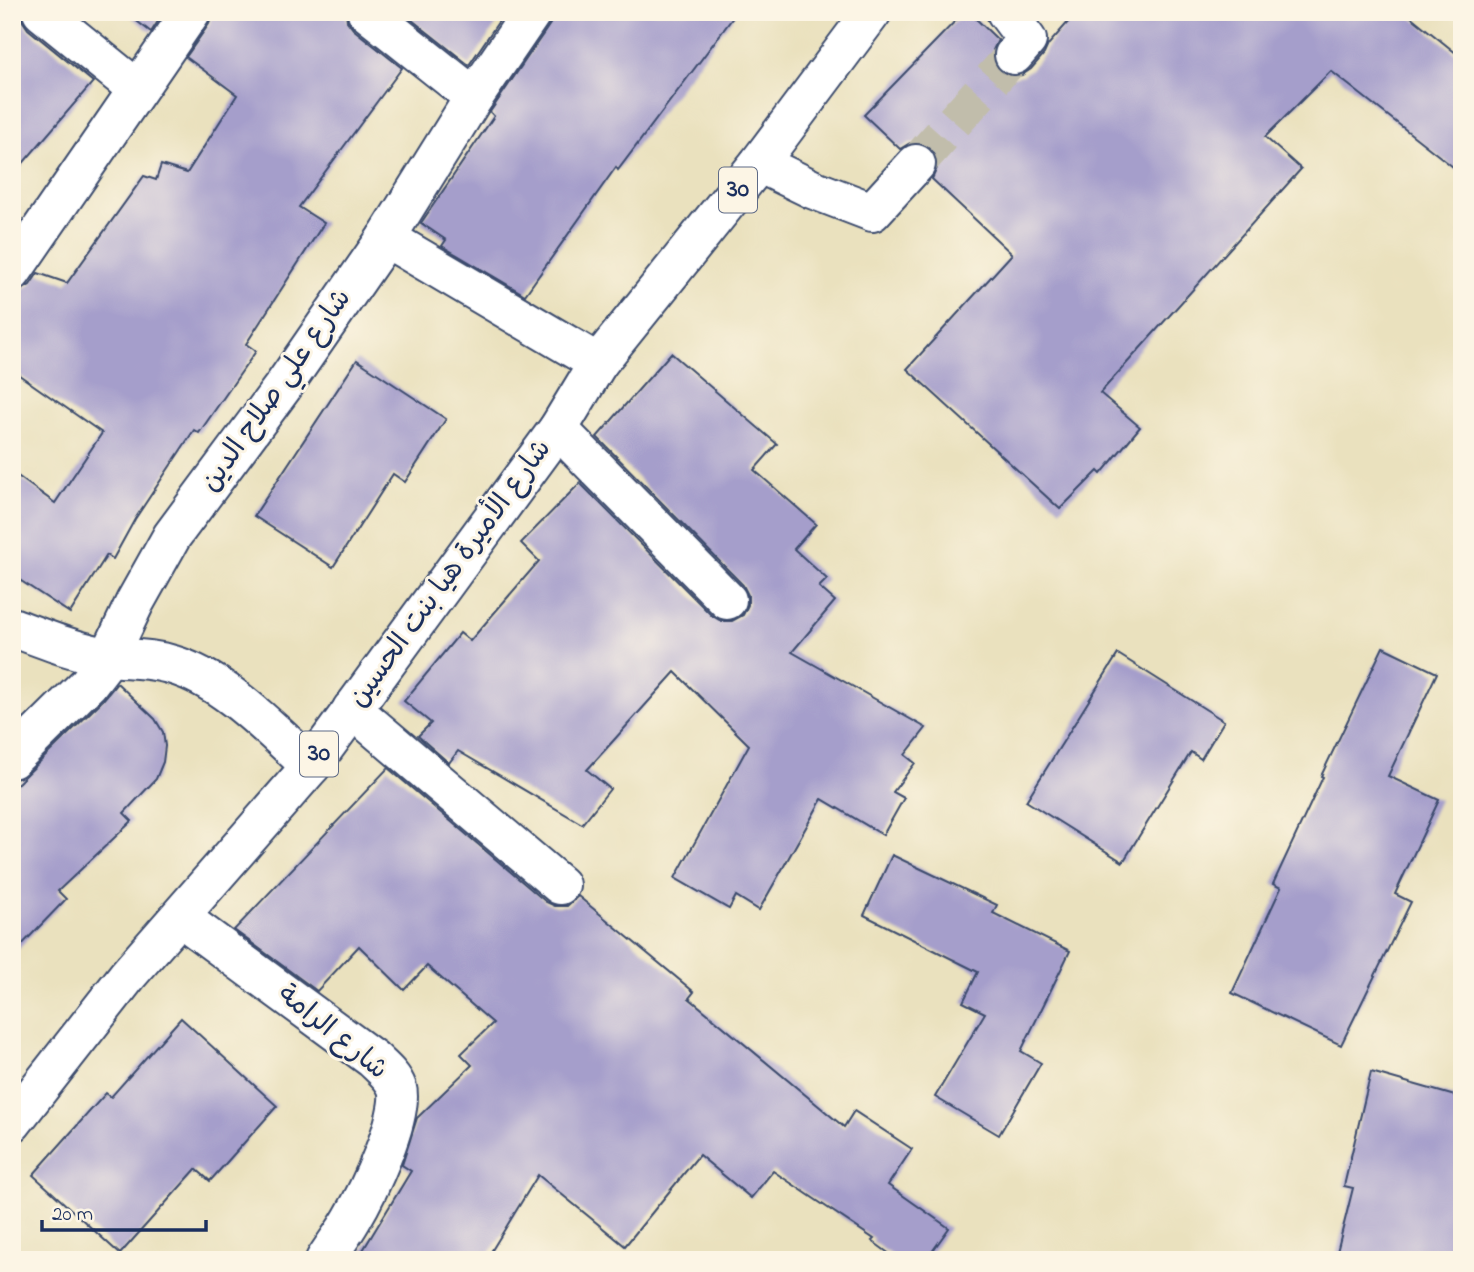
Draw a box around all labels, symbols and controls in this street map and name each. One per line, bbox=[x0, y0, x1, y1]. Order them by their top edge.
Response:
road number: 30 bbox=[719, 168, 757, 212]
street label: شارع علي صلاح الدين bbox=[191, 281, 363, 502]
street label: شارع الأميرة هيا بنت الحسين bbox=[339, 431, 563, 717]
road number: 30 bbox=[300, 732, 338, 776]
street label: شارع الرامة bbox=[268, 976, 396, 1090]
scale bar bbox=[42, 1188, 206, 1232]
text: 20 m bbox=[52, 1200, 93, 1230]

